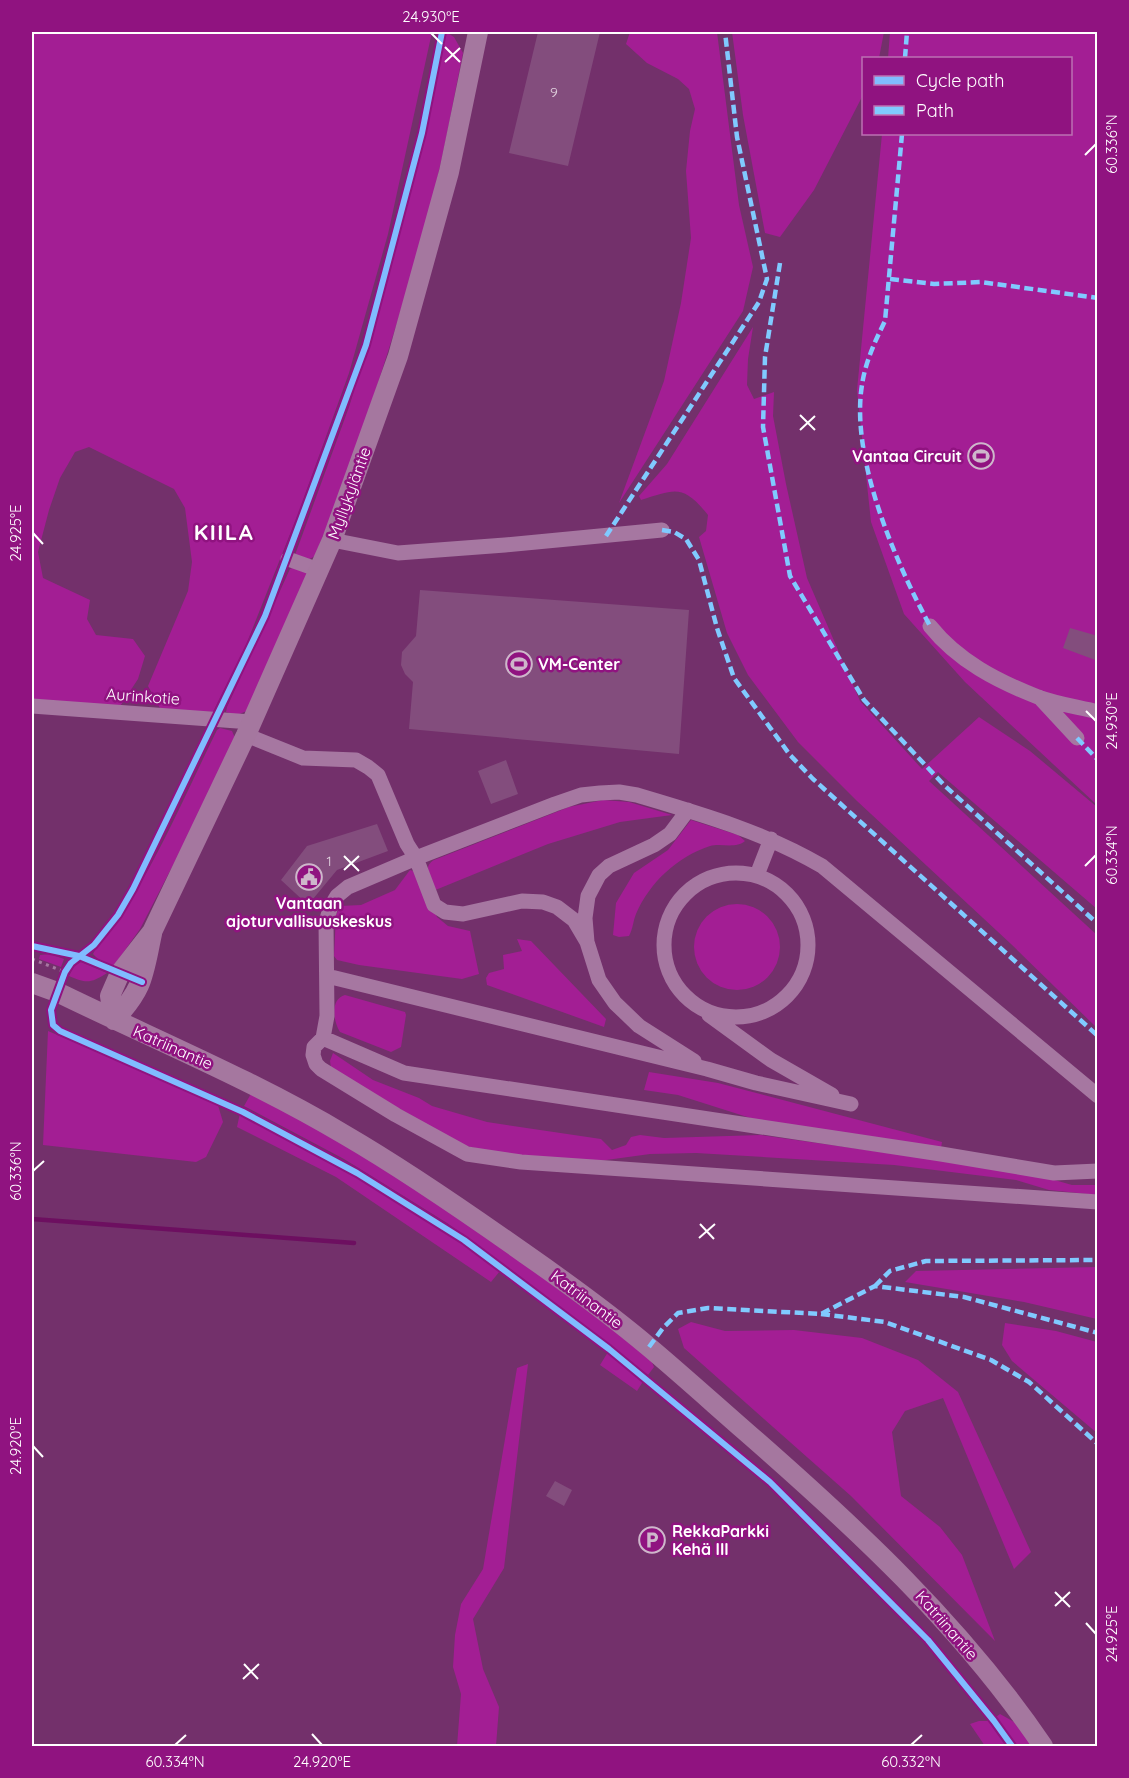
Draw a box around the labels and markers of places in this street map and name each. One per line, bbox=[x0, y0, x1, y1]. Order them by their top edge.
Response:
sports icon: Vantaa Circuit bbox=[966, 441, 996, 471]
place label: Vantaa Circuit bbox=[852, 446, 962, 466]
sports icon: VM-Center bbox=[504, 649, 534, 679]
place label: VM-Center bbox=[538, 654, 620, 674]
public building icon: Vantaan ajoturvallisuuskeskus bbox=[294, 862, 324, 892]
place label: Vantaan ajoturvallisuuskeskus bbox=[226, 893, 392, 931]
place label: RekkaParkki Kehä III bbox=[672, 1521, 769, 1559]
parking icon: RekkaParkki Kehä III bbox=[637, 1525, 667, 1555]

